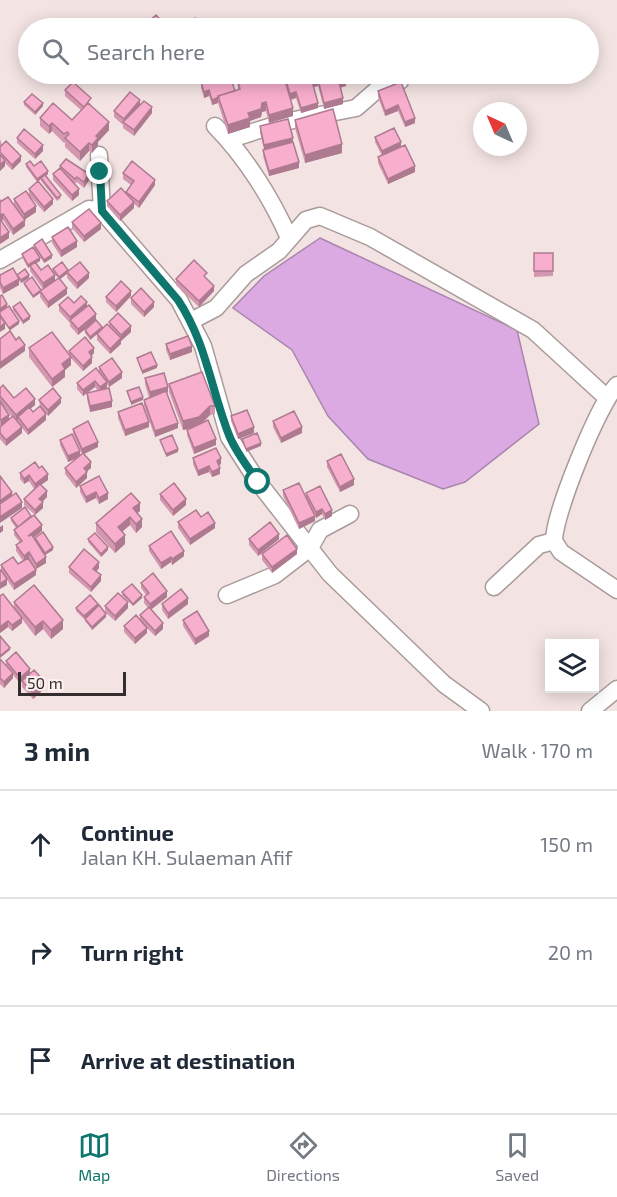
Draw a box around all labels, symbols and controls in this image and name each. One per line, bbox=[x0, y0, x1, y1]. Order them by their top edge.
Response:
search box bbox=[18, 18, 599, 84]
icon: search bbox=[39, 35, 72, 68]
text: Search here bbox=[87, 38, 205, 64]
north arrow bbox=[473, 102, 527, 156]
route end bbox=[86, 158, 112, 184]
route start bbox=[244, 468, 270, 494]
map controls bbox=[545, 639, 599, 693]
button: layers bbox=[545, 639, 599, 693]
scale bar bbox=[18, 669, 126, 696]
text: 50 m bbox=[27, 673, 63, 692]
text: 3 min bbox=[24, 735, 90, 766]
text: Walk · 170 m bbox=[482, 738, 593, 762]
text: Continue bbox=[81, 819, 174, 845]
icon: ahead bbox=[24, 828, 57, 861]
text: 150 m bbox=[540, 832, 593, 856]
text: Jalan KH. Sulaeman Afif bbox=[81, 845, 292, 869]
icon: right bbox=[24, 936, 57, 969]
text: Turn right bbox=[81, 939, 183, 965]
text: 20 m bbox=[548, 940, 593, 964]
icon: arrive bbox=[24, 1044, 57, 1077]
text: Arrive at destination bbox=[81, 1047, 295, 1073]
tab: Map bbox=[78, 1129, 111, 1184]
tab: Directions bbox=[266, 1129, 340, 1184]
tab: Saved bbox=[495, 1129, 539, 1184]

